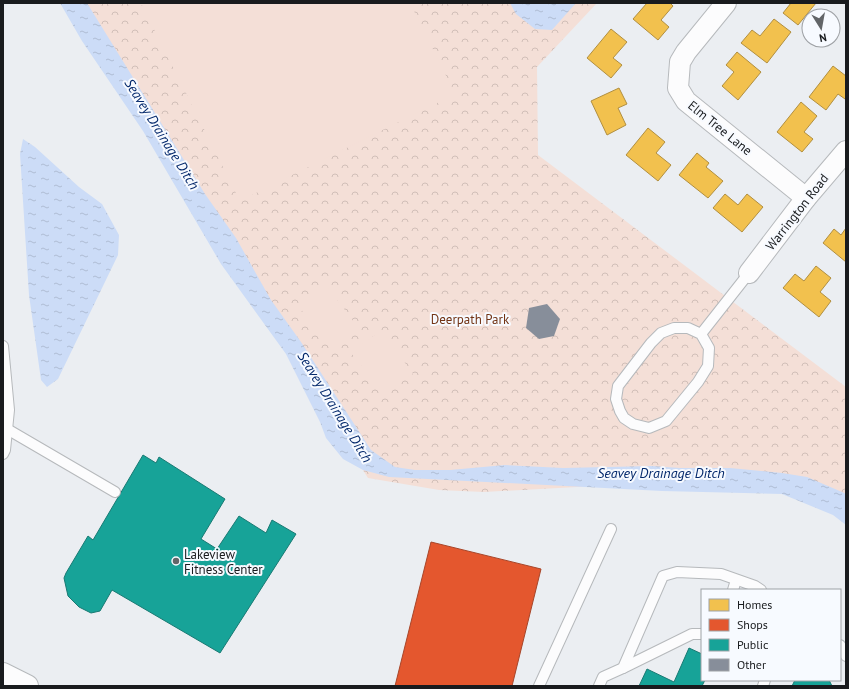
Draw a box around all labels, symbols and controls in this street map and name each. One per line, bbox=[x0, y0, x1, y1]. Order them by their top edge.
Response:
north arrow bbox=[801, 8, 841, 48]
text: N bbox=[818, 30, 828, 45]
water label: Seavey Drainage Ditch bbox=[121, 75, 203, 193]
street label: Elm Tree Lane bbox=[684, 97, 756, 159]
street label: Warrington Road bbox=[762, 170, 832, 254]
park label: Deerpath Park bbox=[431, 311, 510, 328]
water label: Seavey Drainage Ditch bbox=[294, 348, 376, 466]
water label: Seavey Drainage Ditch bbox=[597, 464, 725, 482]
place label: Lakeview Fitness Center bbox=[184, 546, 263, 578]
marker: Lakeview Fitness Center bbox=[171, 556, 181, 566]
legend bbox=[701, 589, 841, 681]
text: Homes bbox=[737, 597, 772, 612]
text: Shops bbox=[737, 617, 768, 632]
text: Public bbox=[737, 637, 769, 652]
text: Other bbox=[737, 657, 766, 672]

